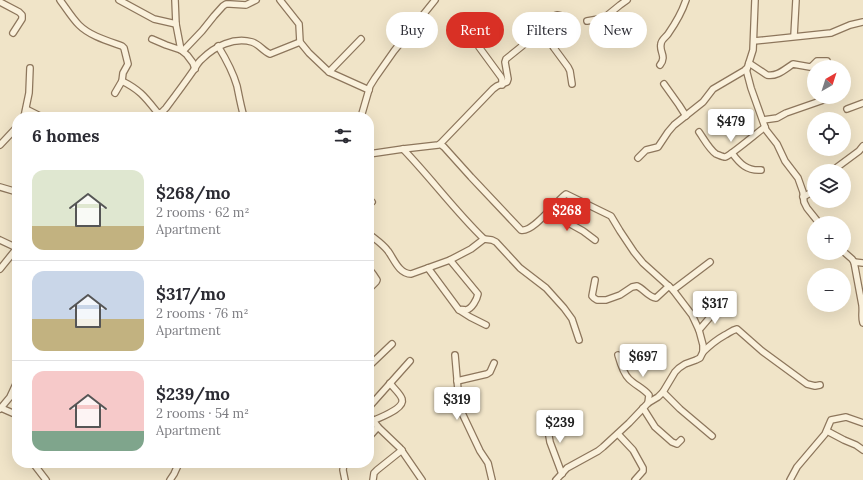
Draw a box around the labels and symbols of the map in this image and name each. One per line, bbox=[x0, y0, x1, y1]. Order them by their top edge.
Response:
north arrow bbox=[807, 60, 851, 104]
pin: $479 bbox=[707, 109, 755, 143]
pin: $268 bbox=[543, 198, 591, 232]
pin: $317 bbox=[691, 291, 739, 325]
pin: $697 bbox=[619, 344, 667, 378]
pin: $319 bbox=[433, 387, 481, 421]
pin: $239 bbox=[536, 410, 584, 444]

